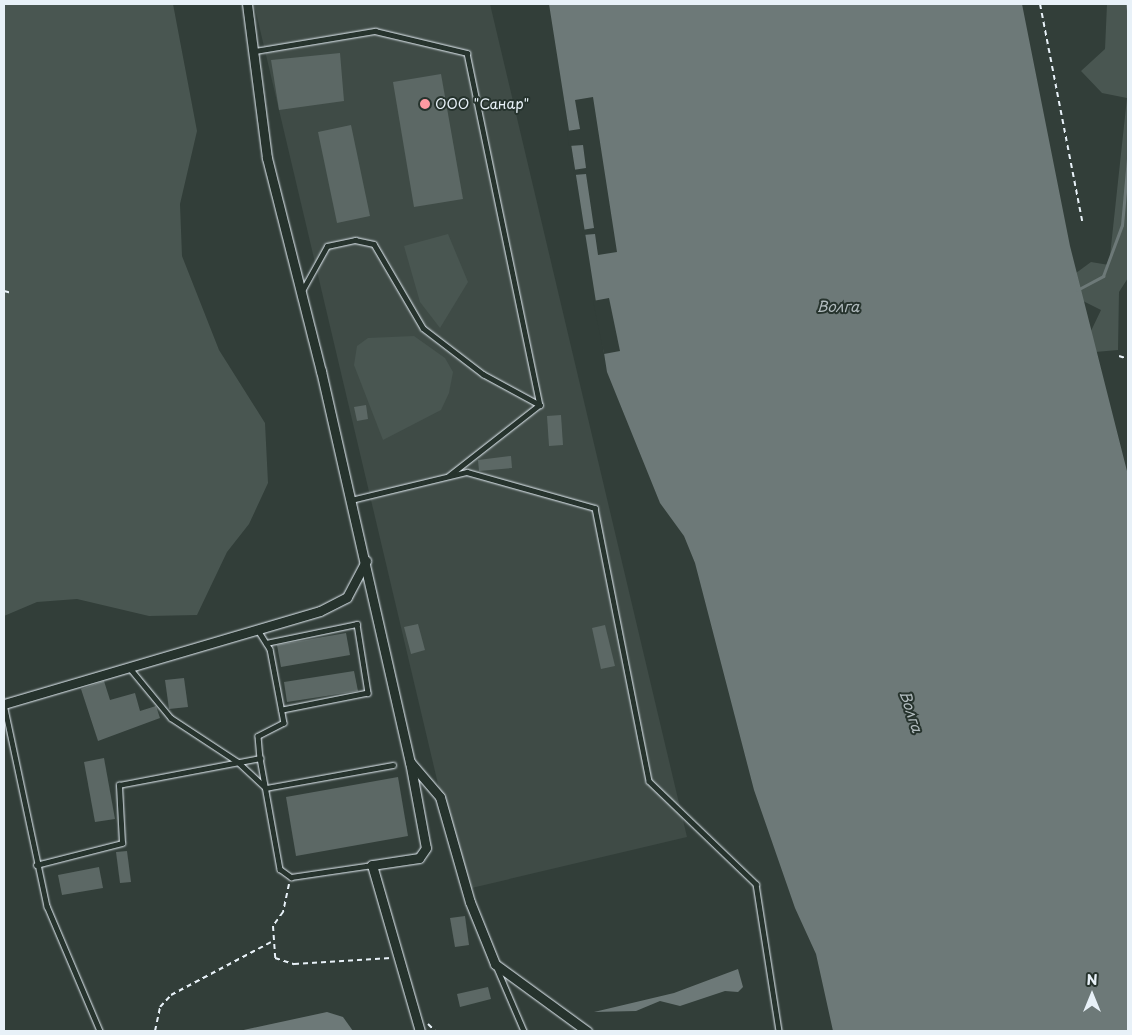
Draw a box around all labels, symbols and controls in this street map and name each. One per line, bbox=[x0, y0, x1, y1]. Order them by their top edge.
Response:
place label: ООО "Санар" bbox=[435, 96, 529, 112]
marker: ООО "Санар" bbox=[419, 98, 431, 110]
water label: Волга bbox=[817, 297, 859, 315]
water label: Волга bbox=[897, 688, 927, 734]
text: N bbox=[1086, 969, 1098, 990]
north arrow bbox=[1067, 970, 1117, 1020]

